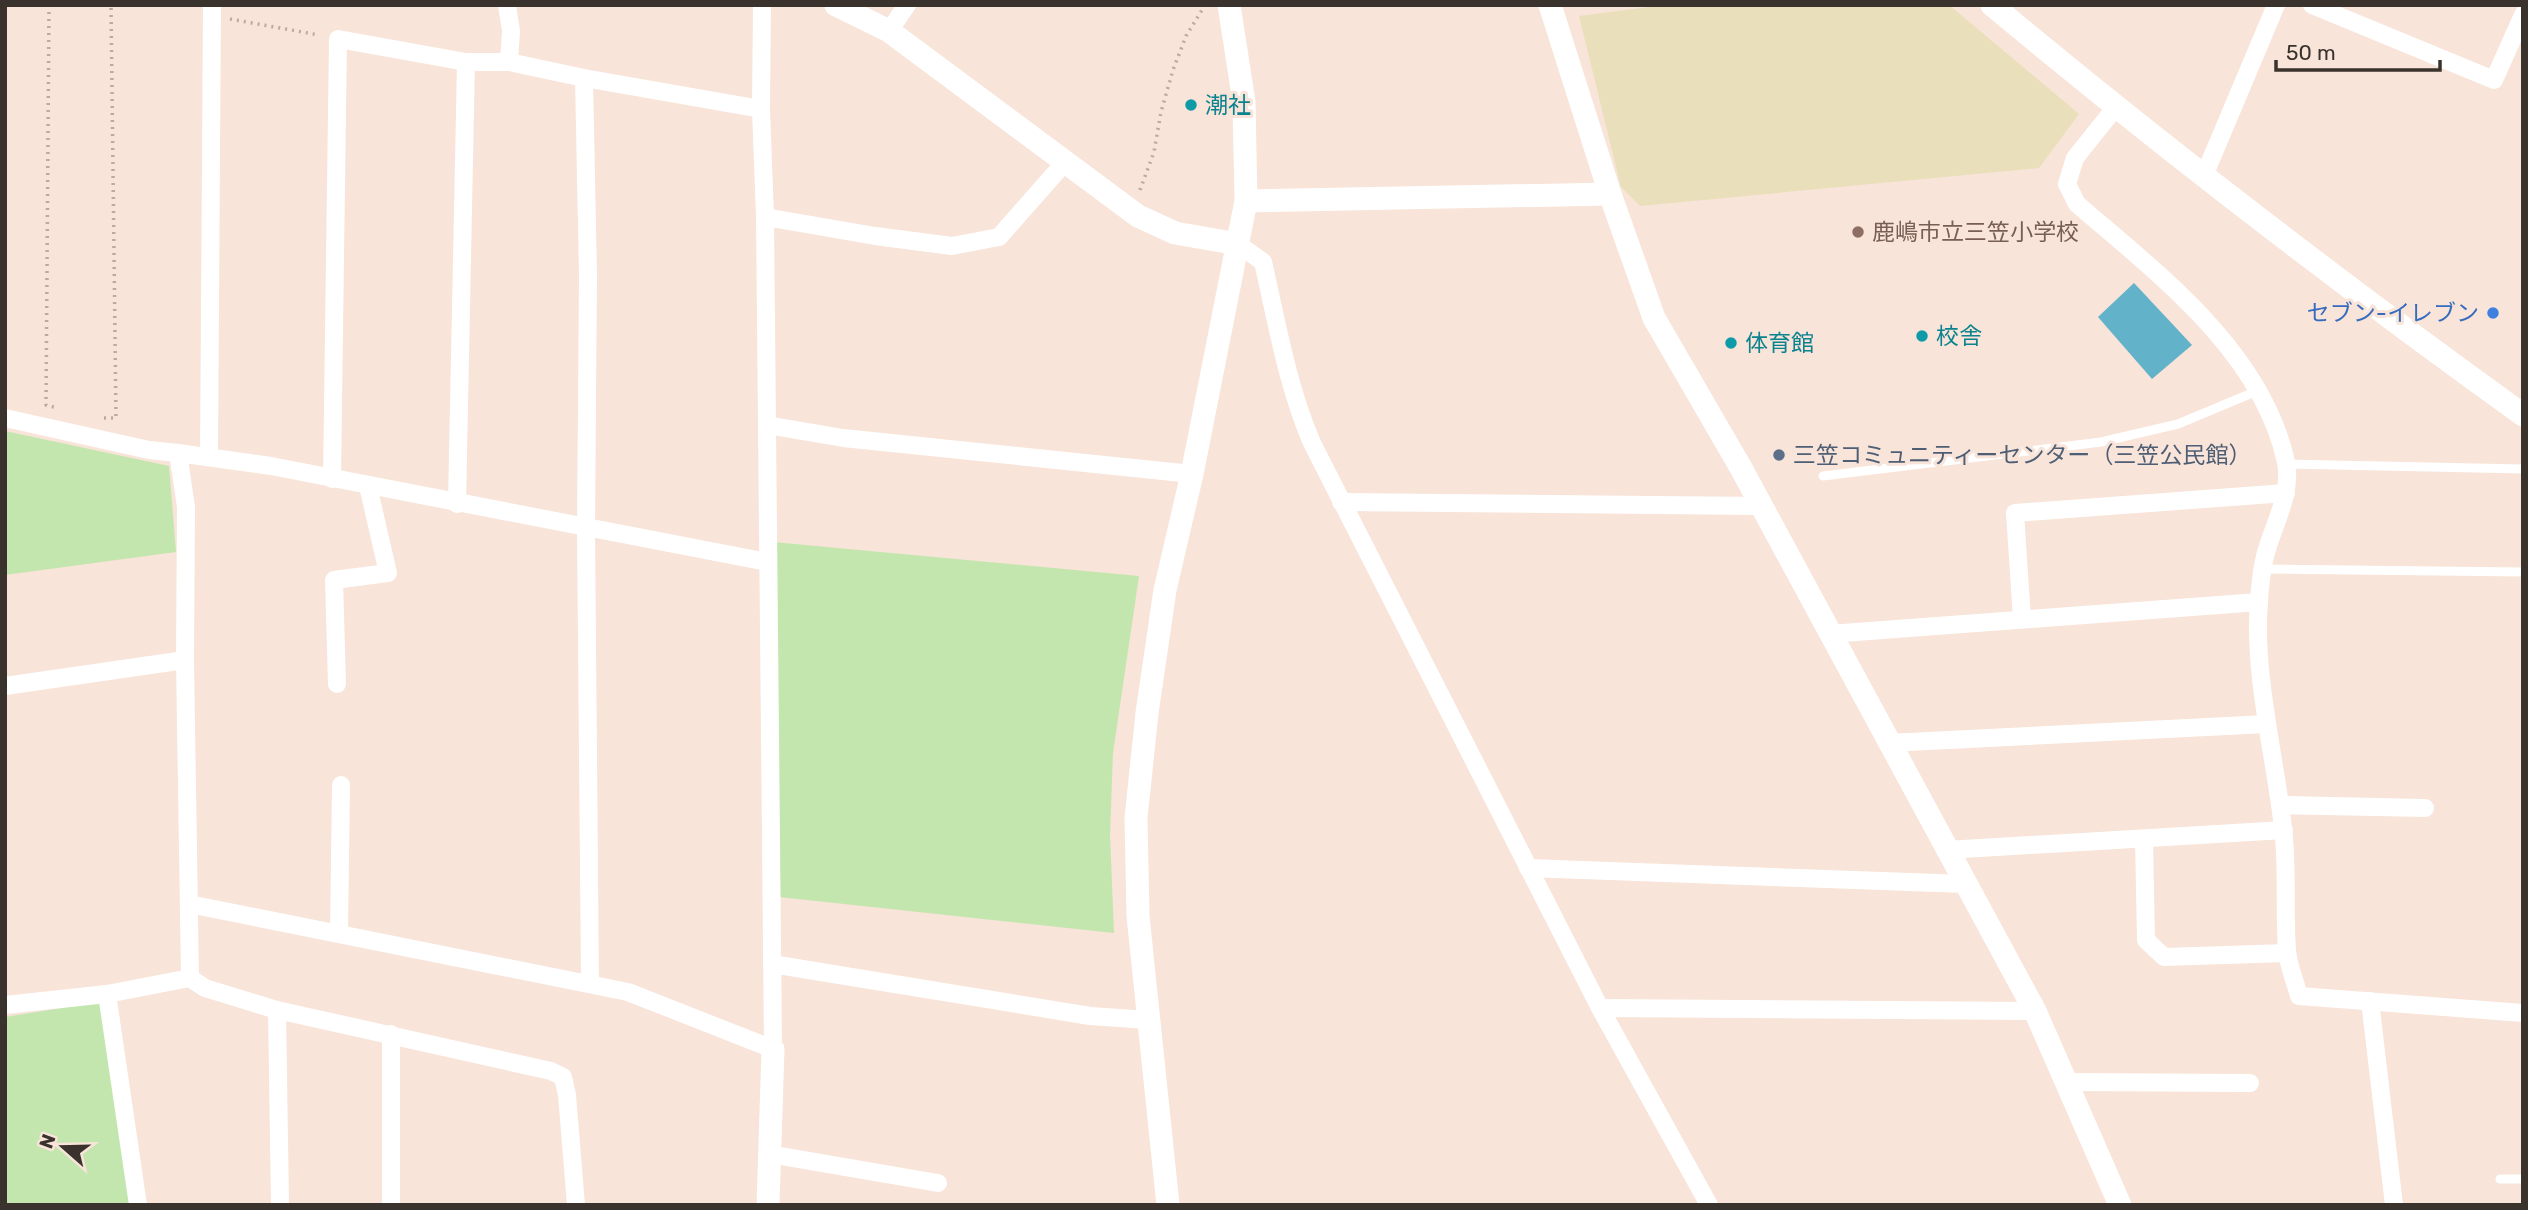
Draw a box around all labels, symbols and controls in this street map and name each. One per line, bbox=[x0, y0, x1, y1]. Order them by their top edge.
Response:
scale bar bbox=[2276, 28, 2440, 72]
text: 50 m bbox=[2286, 40, 2336, 65]
place label: 潮社 bbox=[1205, 91, 1251, 119]
marker: 潮社 bbox=[1183, 97, 1199, 113]
place label: 鹿嶋市立三笠小学校 bbox=[1872, 218, 2079, 246]
marker: 鹿嶋市立三笠小学校 bbox=[1850, 224, 1866, 240]
place label: セブン-イレブン bbox=[2307, 299, 2479, 327]
marker: セブン-イレブン bbox=[2485, 305, 2501, 321]
place label: 校舎 bbox=[1936, 322, 1982, 350]
marker: 校舎 bbox=[1914, 328, 1930, 344]
place label: 体育館 bbox=[1745, 329, 1814, 357]
marker: 体育館 bbox=[1723, 335, 1739, 351]
place label: 三笠コミュニティーセンター（三笠公民館） bbox=[1793, 441, 2252, 469]
marker: 三笠コミュニティーセンター（三笠公民館） bbox=[1771, 447, 1787, 463]
north arrow bbox=[28, 1112, 98, 1182]
text: N bbox=[34, 1131, 61, 1152]

